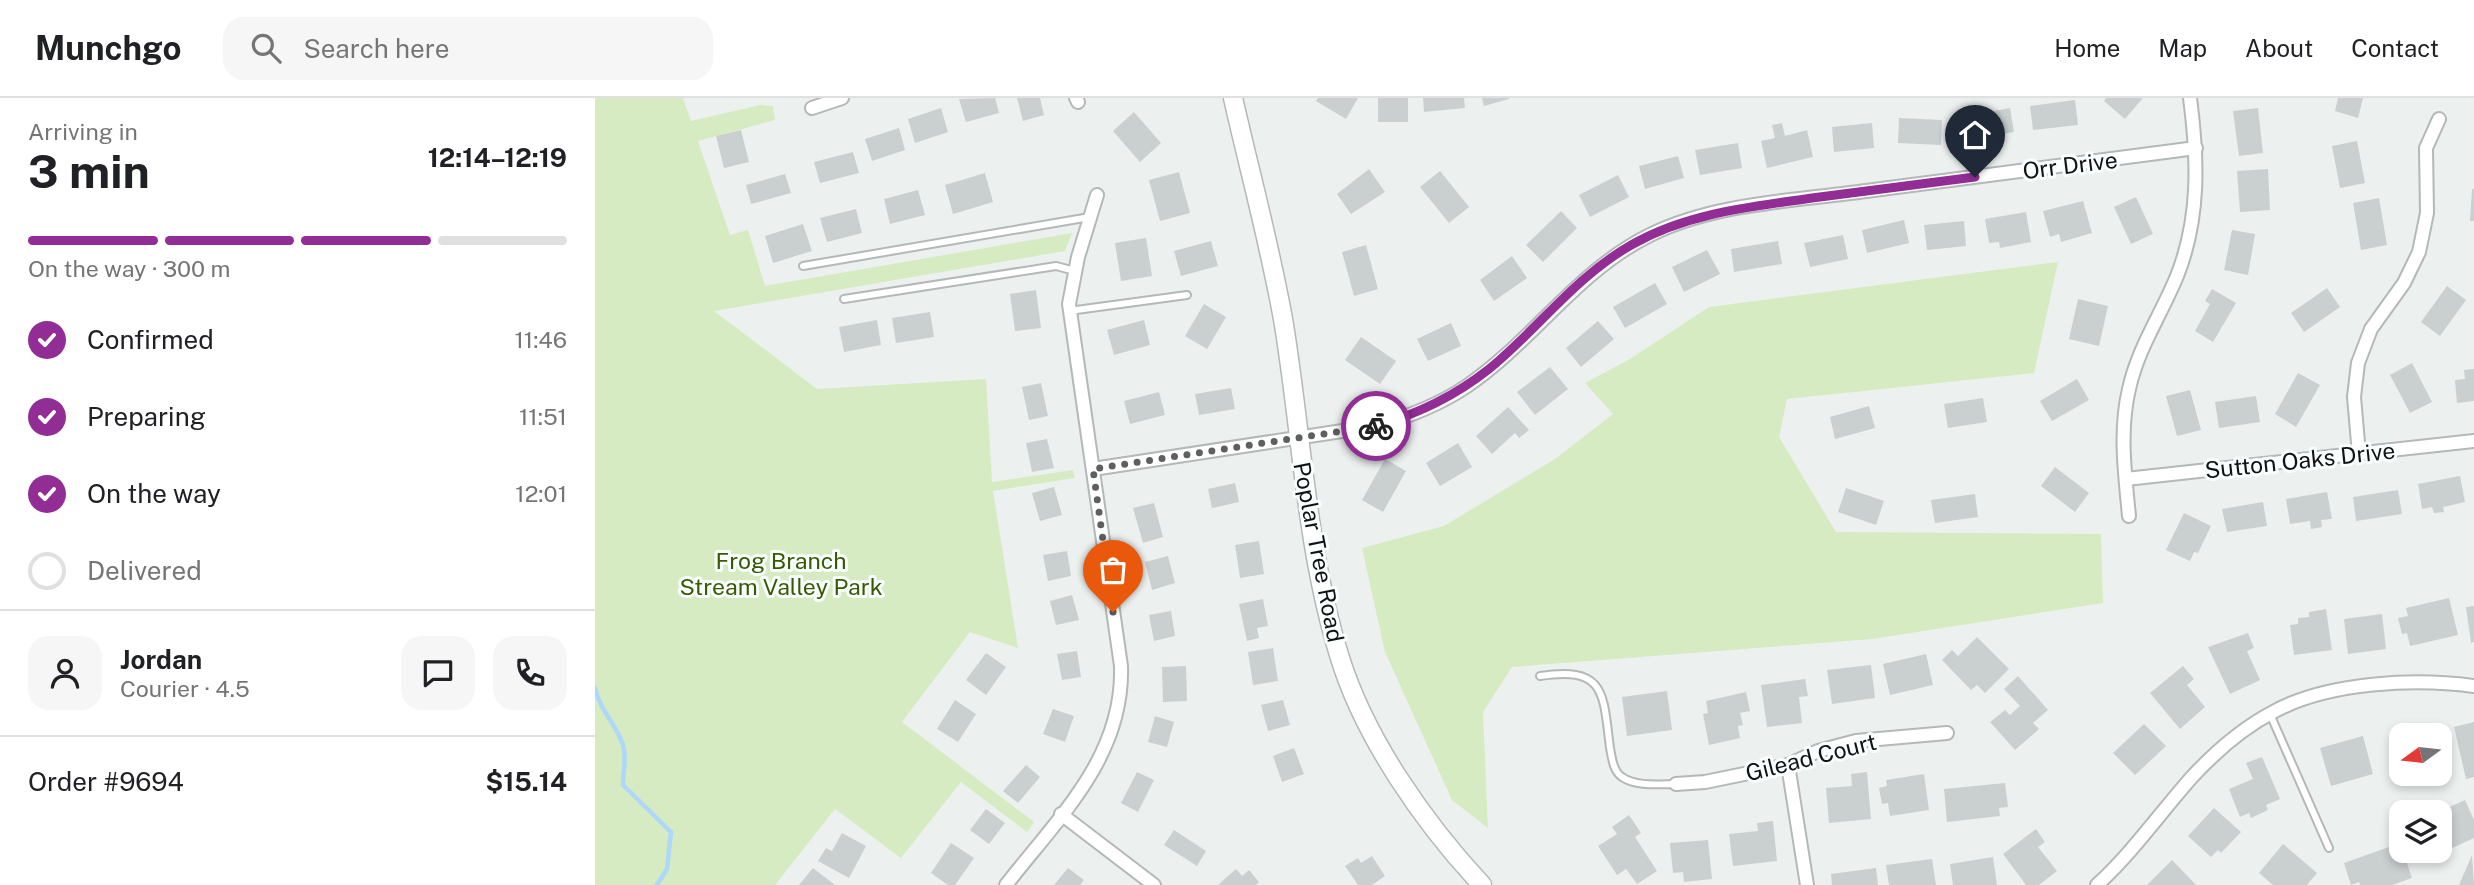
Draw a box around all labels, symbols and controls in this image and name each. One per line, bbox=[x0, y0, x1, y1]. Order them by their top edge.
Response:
search box bbox=[223, 17, 713, 80]
text: Munchgo bbox=[35, 29, 181, 67]
icon: search bbox=[247, 29, 285, 67]
text: Search here bbox=[303, 33, 449, 64]
text: Home bbox=[2054, 34, 2120, 62]
text: Map bbox=[2158, 34, 2207, 62]
text: About bbox=[2245, 34, 2313, 62]
text: Contact bbox=[2351, 34, 2439, 62]
pin bbox=[1945, 105, 2005, 177]
icon: home bbox=[1956, 116, 1994, 154]
text: Arriving in bbox=[28, 118, 138, 145]
text: 12:14–12:19 bbox=[428, 142, 567, 173]
text: 3 min bbox=[28, 144, 150, 198]
street label: Orr Drive bbox=[2021, 146, 2119, 184]
text: On the way · 300 m bbox=[28, 255, 230, 282]
icon: check bbox=[28, 321, 66, 359]
text: Confirmed bbox=[87, 324, 214, 355]
text: 11:46 bbox=[514, 326, 567, 353]
courier bbox=[1341, 391, 1411, 461]
icon: check bbox=[28, 398, 66, 436]
text: Preparing bbox=[87, 401, 206, 432]
text: 11:51 bbox=[519, 403, 567, 430]
icon: bike bbox=[1357, 407, 1395, 445]
street label: Sutton Oaks Drive bbox=[2203, 437, 2397, 483]
street label: Poplar Tree Road bbox=[1288, 460, 1350, 644]
icon: check bbox=[28, 475, 66, 513]
text: On the way bbox=[87, 478, 221, 509]
text: 12:01 bbox=[515, 480, 567, 507]
pin bbox=[1083, 540, 1143, 612]
park label: Frog Branch Stream Valley Park bbox=[679, 547, 883, 600]
icon: bag bbox=[1094, 551, 1132, 589]
text: Delivered bbox=[87, 555, 202, 586]
button: person bbox=[28, 636, 102, 710]
button: chat bbox=[401, 636, 475, 710]
button: phone bbox=[493, 636, 567, 710]
text: Jordan bbox=[120, 644, 202, 675]
text: Courier · 4.5 bbox=[120, 675, 250, 702]
north arrow bbox=[2389, 723, 2452, 786]
map controls bbox=[2389, 723, 2452, 863]
street label: Gilead Court bbox=[1743, 728, 1879, 786]
text: Order #9694 bbox=[28, 766, 184, 797]
text: $15.14 bbox=[485, 766, 567, 797]
button: layers bbox=[2389, 800, 2452, 863]

